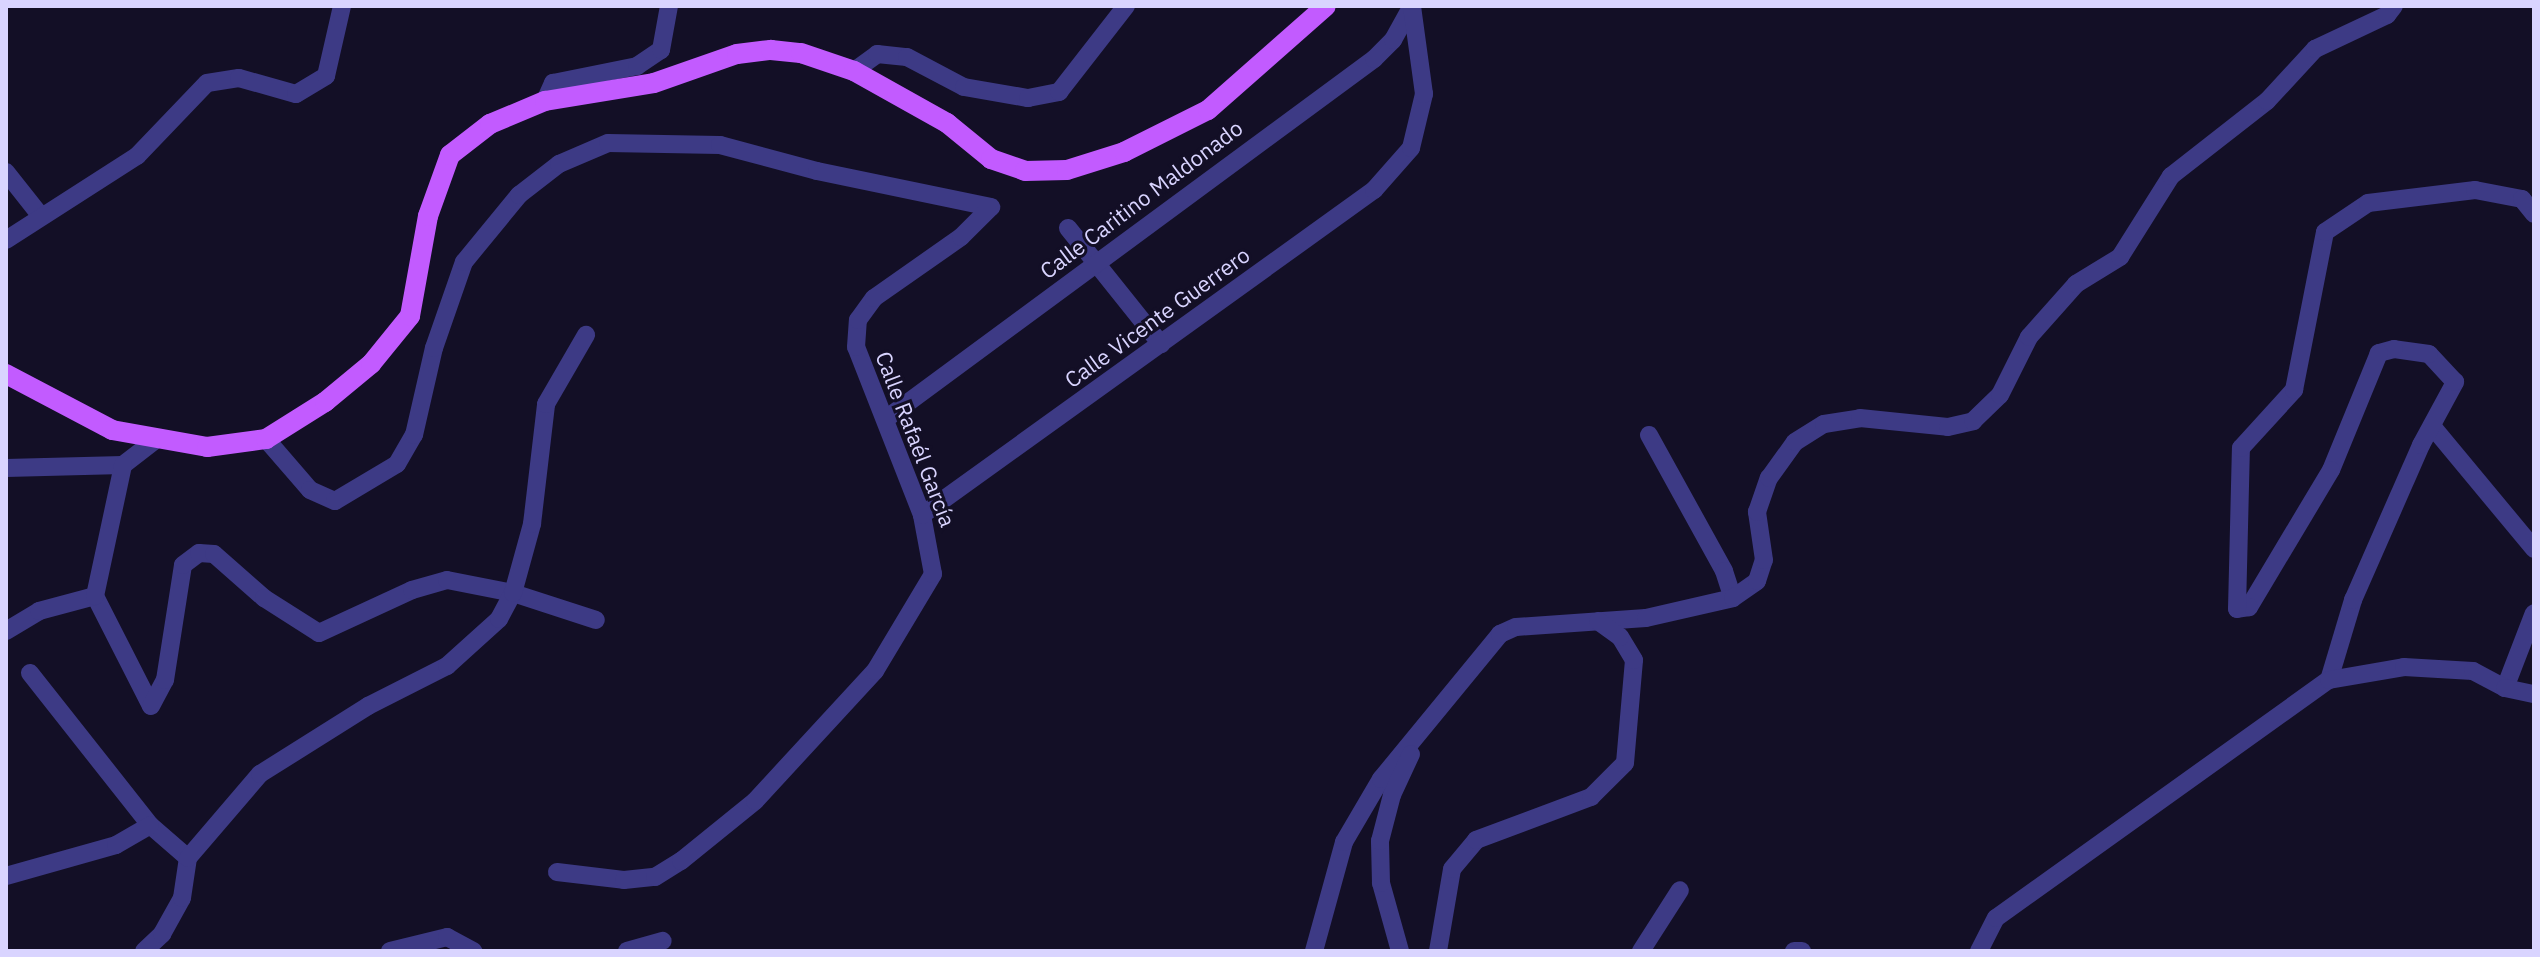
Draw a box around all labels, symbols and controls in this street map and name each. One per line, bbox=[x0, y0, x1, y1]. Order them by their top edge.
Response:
street label: Calle Caritino Maldonado bbox=[1035, 114, 1247, 284]
street label: Calle Vicente Guerrero bbox=[1059, 241, 1255, 393]
street label: Calle Rafaél García bbox=[870, 348, 962, 530]

